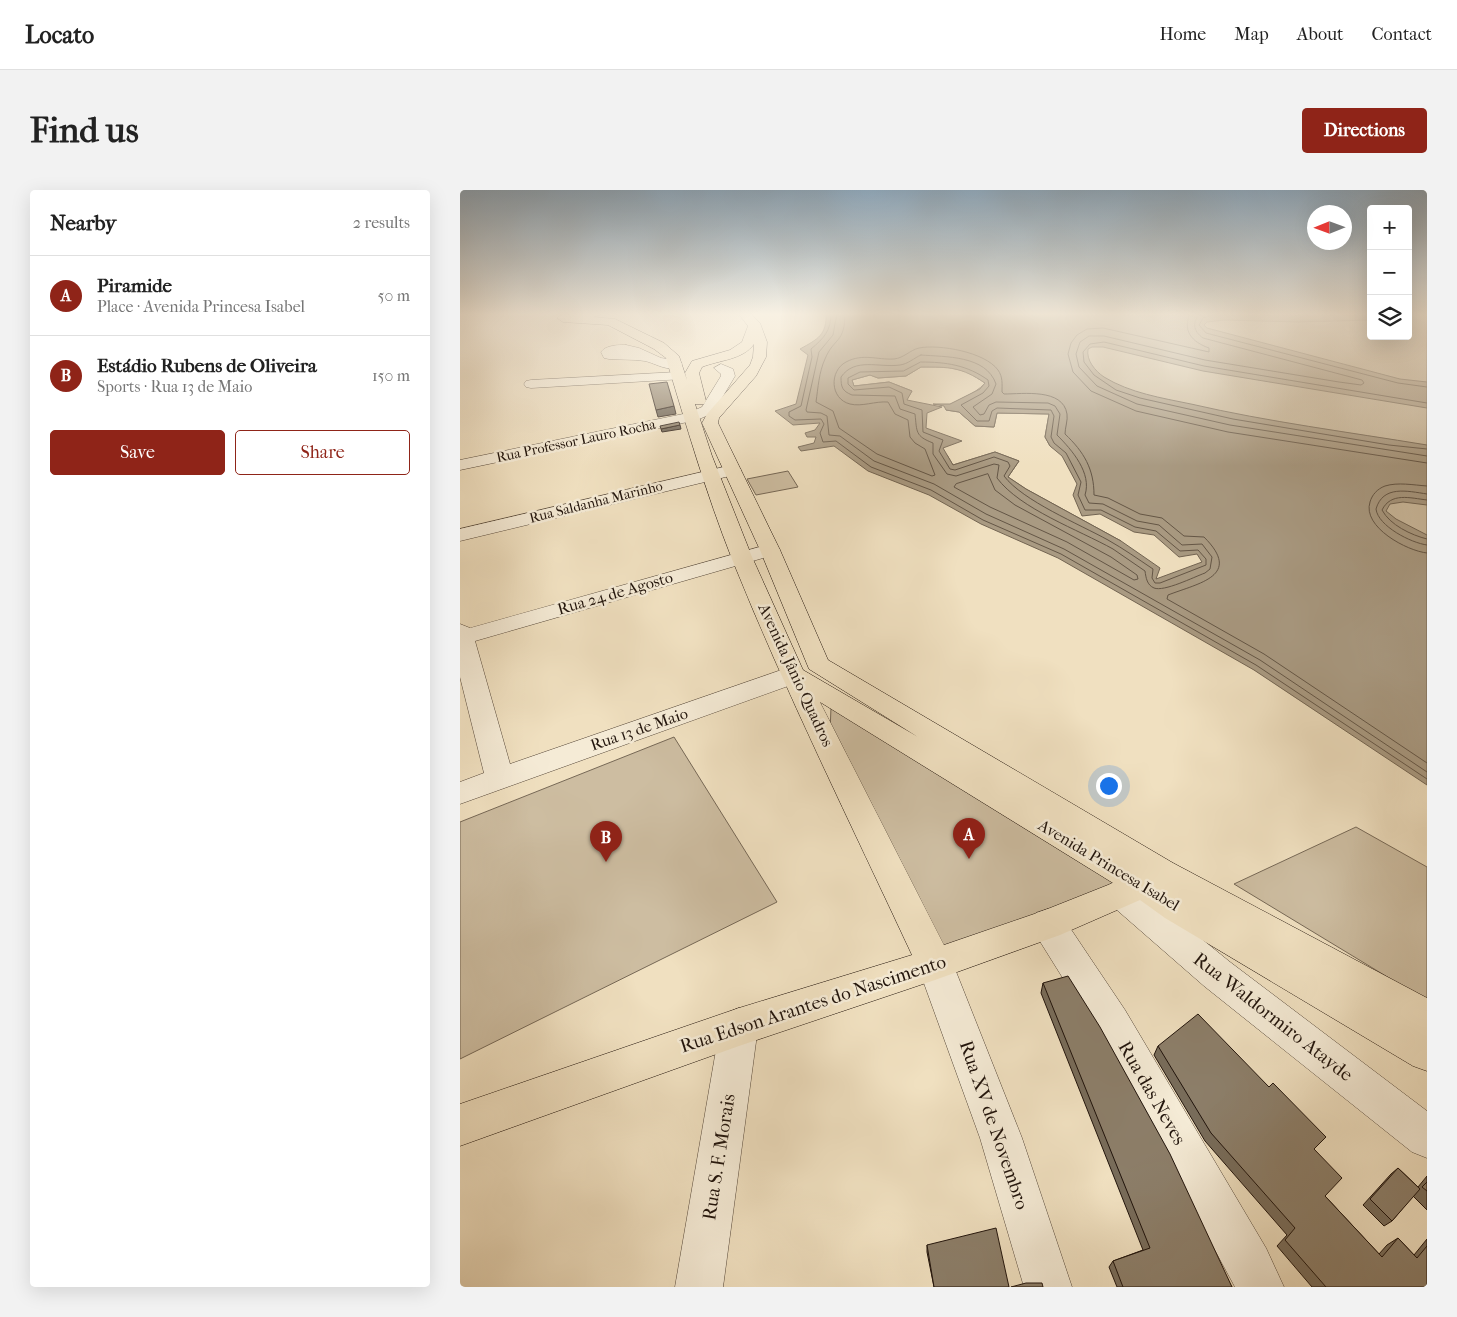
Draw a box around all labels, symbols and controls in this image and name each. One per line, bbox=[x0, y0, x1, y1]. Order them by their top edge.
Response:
text: Locato bbox=[25, 21, 94, 49]
text: Home bbox=[1159, 24, 1206, 45]
text: Map bbox=[1234, 24, 1269, 45]
text: About bbox=[1297, 24, 1343, 45]
text: Contact bbox=[1371, 24, 1432, 45]
button: Directions bbox=[1302, 108, 1427, 153]
text: Find us bbox=[30, 110, 139, 151]
north arrow bbox=[1307, 205, 1352, 250]
map controls bbox=[1367, 205, 1412, 340]
button: + bbox=[1367, 205, 1412, 250]
text: Nearby bbox=[50, 211, 116, 235]
text: 2 results bbox=[353, 213, 410, 232]
button: − bbox=[1367, 250, 1412, 295]
text: Piramide bbox=[97, 275, 172, 297]
text: A bbox=[61, 286, 71, 305]
text: 50 m bbox=[378, 286, 410, 305]
button: layers bbox=[1367, 295, 1412, 340]
text: Place · Avenida Princesa Isabel bbox=[97, 297, 305, 316]
text: Estádio Rubens de Oliveira bbox=[97, 355, 317, 377]
text: B bbox=[61, 366, 71, 385]
text: 150 m bbox=[372, 366, 410, 385]
text: Sports · Rua 13 de Maio bbox=[97, 377, 252, 396]
street label: Rua Professor Lauro Rocha bbox=[495, 416, 658, 466]
button: Save bbox=[50, 430, 225, 475]
button: Share bbox=[235, 430, 410, 475]
street label: Rua Saldanha Marinho bbox=[528, 477, 664, 527]
street label: Rua 24 de Agosto bbox=[555, 567, 675, 619]
street label: Avenida Jânio Quadros bbox=[754, 599, 838, 750]
street label: Rua 13 de Maio bbox=[588, 703, 690, 755]
your location bbox=[1096, 773, 1122, 799]
street label: Avenida Princesa Isabel bbox=[1034, 815, 1184, 915]
pin: A bbox=[953, 818, 985, 859]
pin: B bbox=[590, 821, 622, 862]
street label: Rua Waldormiro Atayde bbox=[1189, 948, 1357, 1086]
street label: Rua Edson Arantes do Nascimento bbox=[677, 950, 949, 1057]
street label: Rua das Neves bbox=[1113, 1037, 1191, 1149]
street label: Rua XV de Novembro bbox=[955, 1038, 1033, 1213]
street label: Rua S. F. Morais bbox=[698, 1092, 740, 1222]

